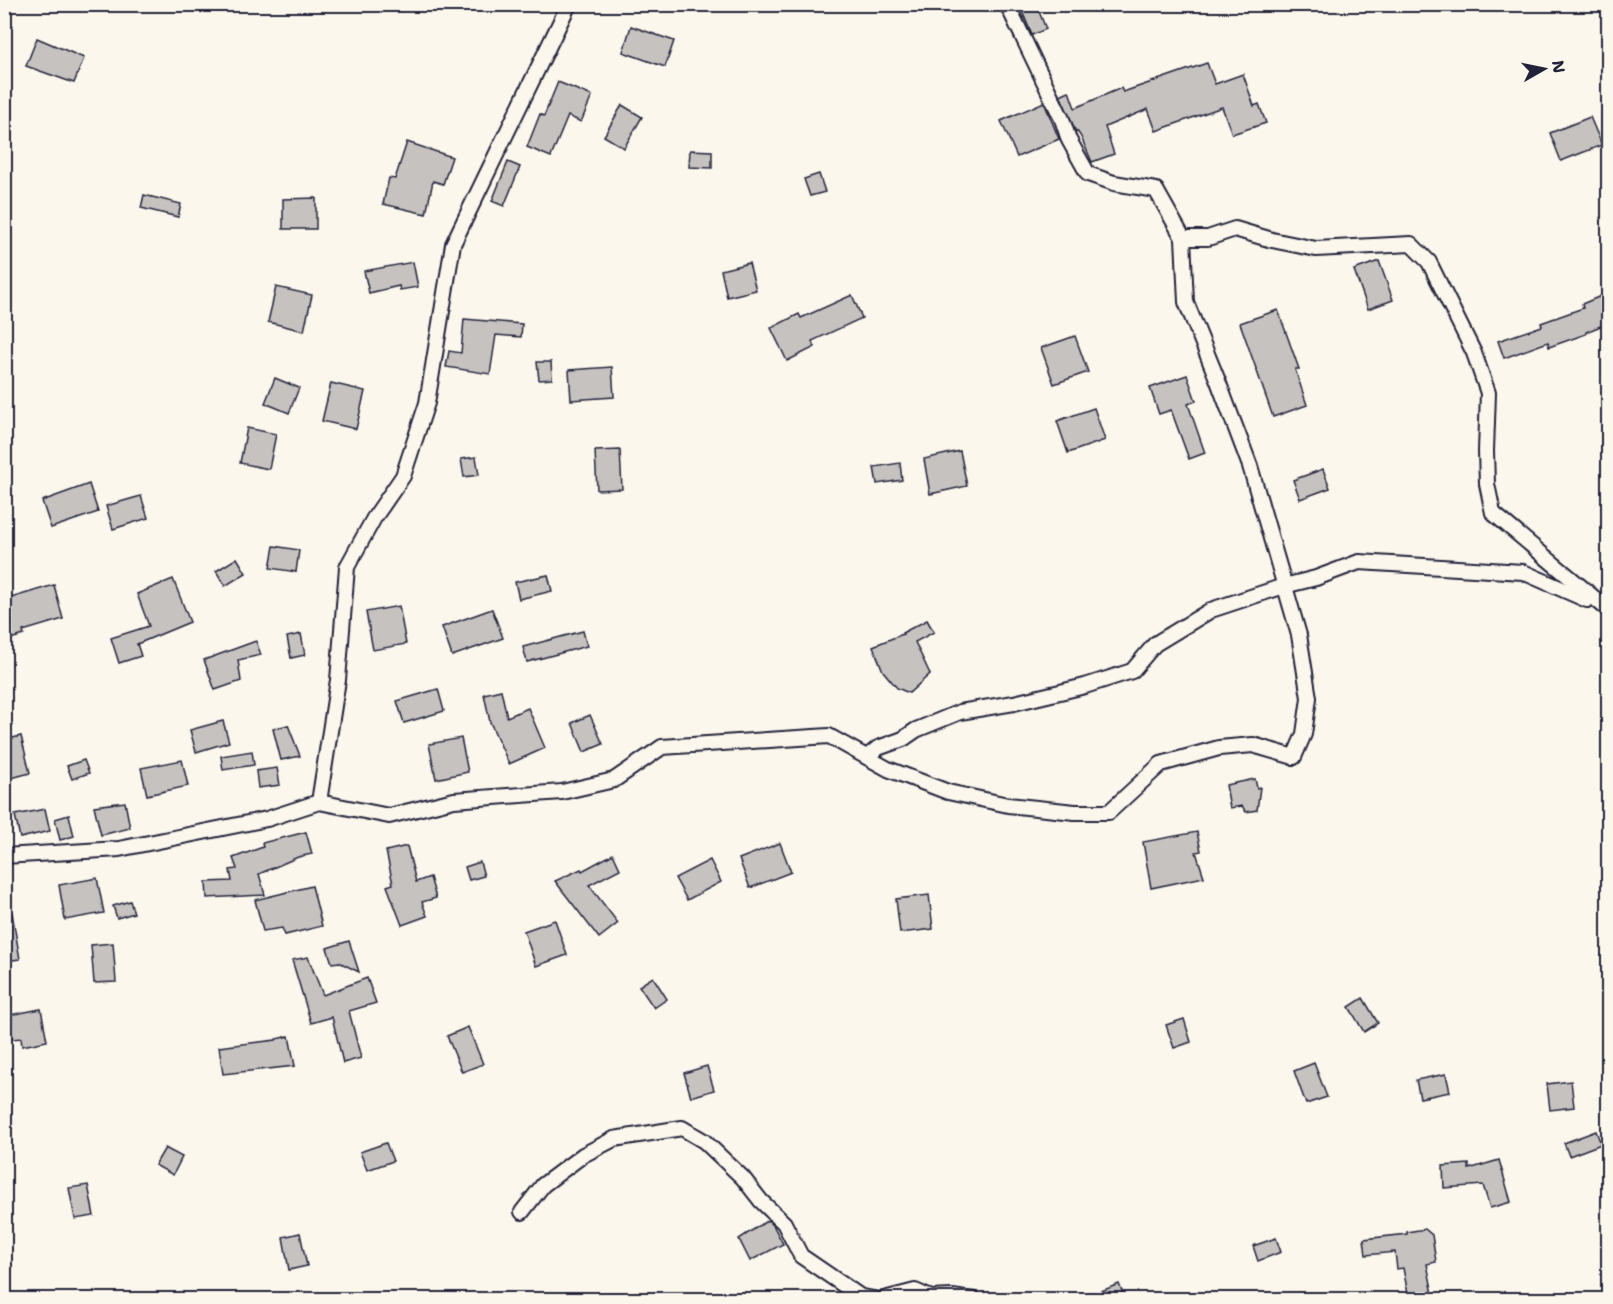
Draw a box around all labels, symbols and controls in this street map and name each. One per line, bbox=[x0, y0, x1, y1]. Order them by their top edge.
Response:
north arrow bbox=[1514, 39, 1574, 99]
text: N bbox=[1547, 59, 1570, 75]

